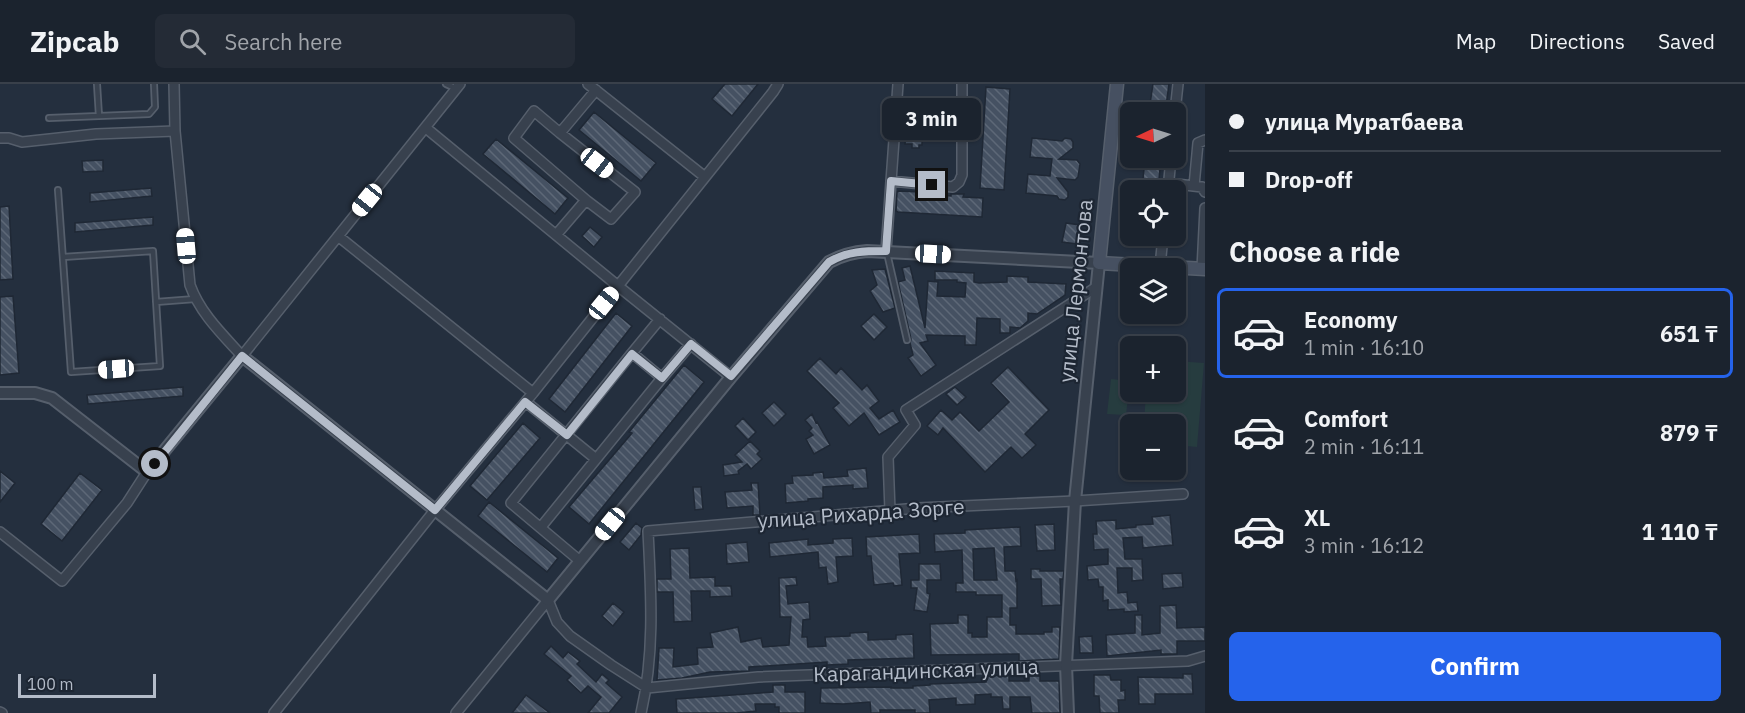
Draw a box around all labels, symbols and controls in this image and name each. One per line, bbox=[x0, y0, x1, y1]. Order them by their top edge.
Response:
search box bbox=[155, 14, 575, 68]
text: Zipcab bbox=[30, 23, 119, 60]
icon: search bbox=[176, 25, 209, 58]
text: Search here bbox=[224, 27, 342, 56]
text: Map bbox=[1456, 27, 1496, 55]
text: Directions bbox=[1529, 27, 1625, 55]
text: Saved bbox=[1658, 27, 1715, 55]
callout: 3 min bbox=[882, 98, 982, 140]
north arrow bbox=[1120, 102, 1186, 168]
map controls bbox=[1120, 102, 1186, 480]
text: 3 min bbox=[905, 105, 958, 132]
text: улица Муратбаева bbox=[1265, 107, 1464, 136]
car bbox=[577, 145, 617, 181]
text: Drop-off bbox=[1265, 165, 1352, 194]
route end bbox=[918, 171, 945, 198]
car bbox=[349, 180, 385, 220]
button: locate bbox=[1120, 180, 1186, 246]
street label: улица Лермонтова bbox=[1051, 198, 1099, 384]
car bbox=[175, 227, 197, 265]
text: Choose a ride bbox=[1229, 234, 1400, 269]
car bbox=[915, 244, 951, 264]
button: layers bbox=[1120, 258, 1186, 324]
car bbox=[586, 283, 622, 323]
text: Economy bbox=[1304, 305, 1398, 334]
icon: car bbox=[1232, 306, 1286, 360]
text: 651 ₸ bbox=[1660, 319, 1718, 348]
text: 1 min · 16:10 bbox=[1304, 334, 1424, 361]
button: + bbox=[1120, 336, 1186, 402]
car bbox=[97, 359, 135, 379]
text: Comfort bbox=[1304, 404, 1388, 433]
icon: car bbox=[1232, 405, 1286, 459]
button: − bbox=[1120, 414, 1186, 480]
text: 879 ₸ bbox=[1660, 418, 1718, 447]
text: 2 min · 16:11 bbox=[1304, 433, 1424, 460]
route start bbox=[141, 450, 168, 477]
street label: улица Рихарда Зорге bbox=[756, 492, 965, 534]
text: XL bbox=[1304, 503, 1330, 532]
car bbox=[592, 504, 628, 544]
icon: car bbox=[1232, 504, 1286, 558]
text: 1 110 ₸ bbox=[1642, 517, 1718, 546]
text: 3 min · 16:12 bbox=[1304, 532, 1424, 559]
button: Confirm bbox=[1229, 632, 1721, 701]
street label: Карагандинская улица bbox=[813, 652, 1039, 688]
scale bar bbox=[18, 671, 156, 698]
text: 100 m bbox=[27, 674, 74, 694]

